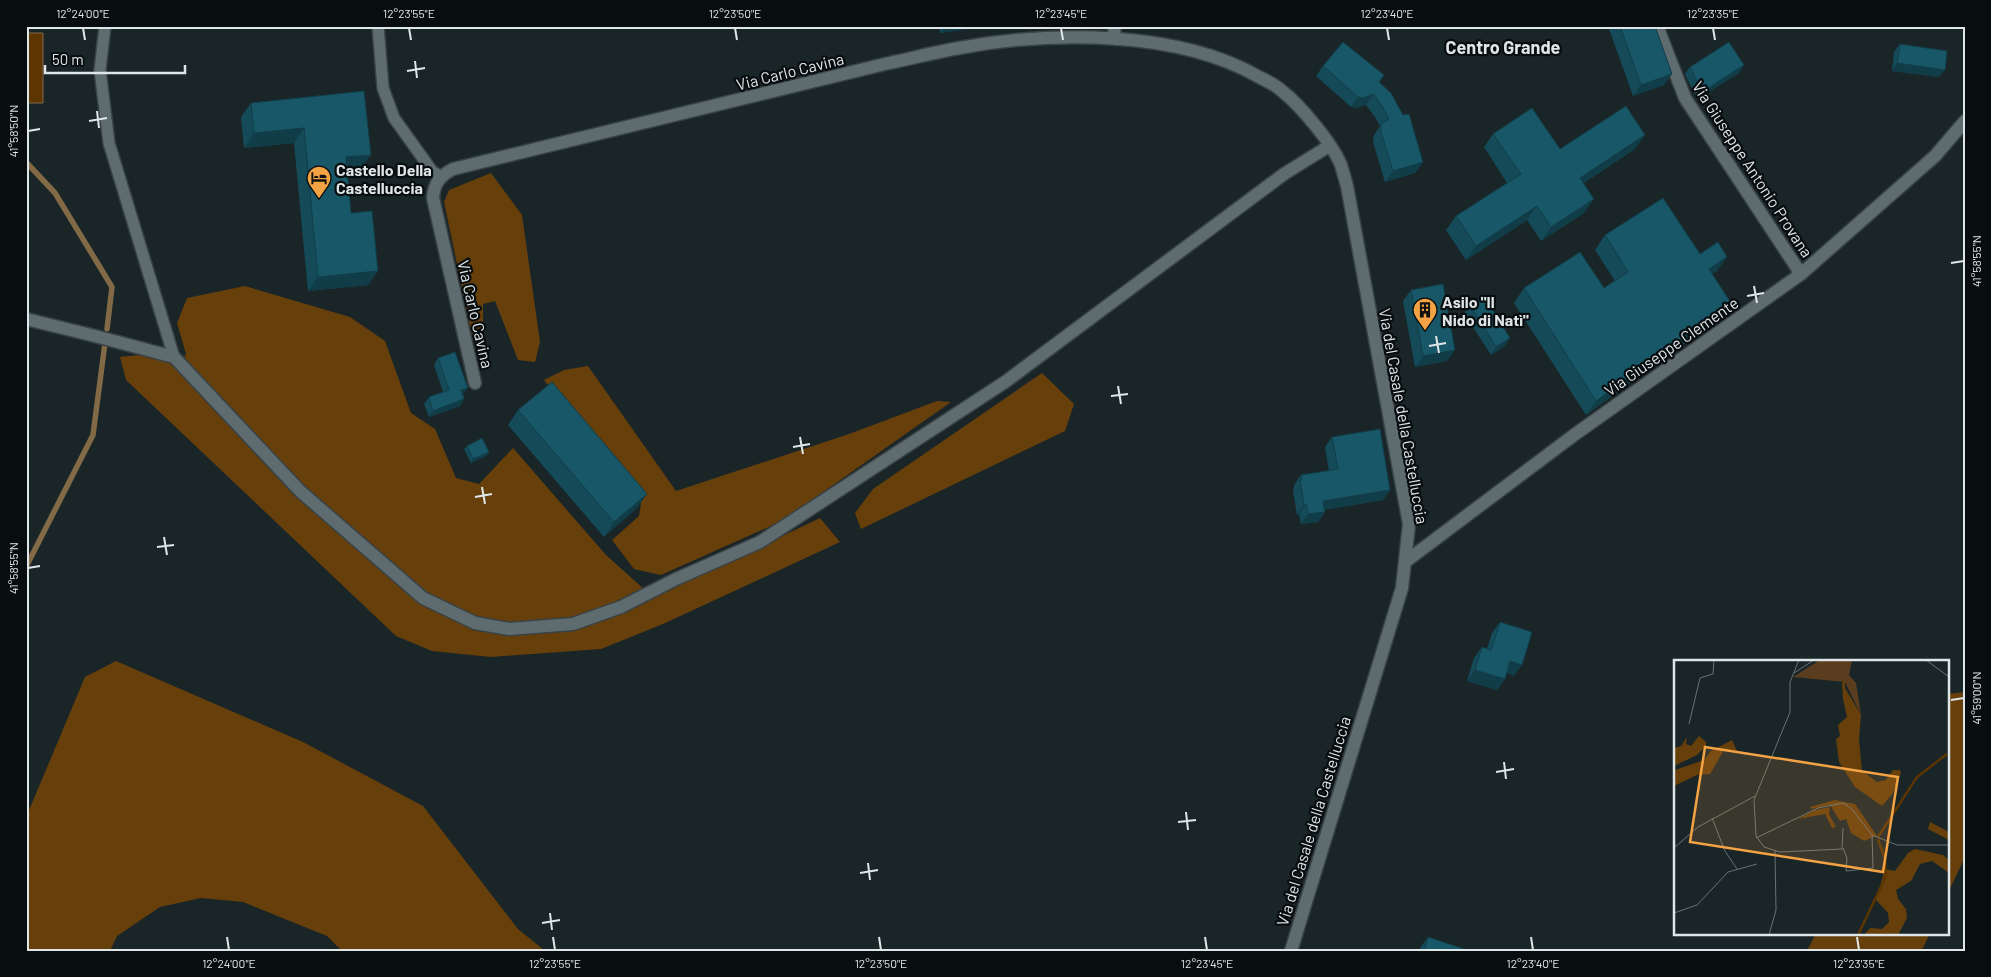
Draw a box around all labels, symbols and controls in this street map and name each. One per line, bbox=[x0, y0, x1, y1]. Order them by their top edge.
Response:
text: 12°24'00"E bbox=[56, 6, 110, 20]
text: 12°23'55"E bbox=[383, 6, 435, 20]
text: 12°23'50"E bbox=[709, 6, 761, 20]
text: 12°23'45"E bbox=[1035, 6, 1087, 20]
text: 12°23'40"E bbox=[1360, 6, 1414, 20]
text: 12°23'35"E bbox=[1687, 6, 1739, 20]
district label: Centro Grande bbox=[1446, 36, 1561, 58]
scale bar bbox=[45, 42, 185, 74]
street label: Via Carlo Cavina bbox=[734, 48, 846, 94]
text: 50 m bbox=[52, 50, 84, 68]
street label: Via Giuseppe Antonio Provana bbox=[1689, 77, 1817, 261]
text: 41°58'50"N bbox=[6, 105, 20, 157]
place label: Castello Della Castelluccia bbox=[336, 160, 432, 197]
hotel icon: Castello Della Castelluccia bbox=[306, 165, 332, 199]
text: 41°58'55"N bbox=[1969, 235, 1983, 287]
street label: Via Carlo Cavina bbox=[454, 258, 498, 370]
place label: Asilo "Il Nido di Natì" bbox=[1442, 292, 1529, 329]
street label: Via Giuseppe Clemente bbox=[1600, 293, 1742, 399]
building icon: Asilo "Il Nido di Natì" bbox=[1412, 297, 1438, 331]
street label: Via del Casale della Castelluccia bbox=[1376, 307, 1432, 525]
text: 41°58'55"N bbox=[6, 542, 20, 594]
inset map bbox=[1674, 660, 1948, 934]
text: 41°59'00"N bbox=[1969, 671, 1983, 725]
street label: Via del Casale della Castelluccia bbox=[1272, 714, 1354, 928]
text: 12°24'00"E bbox=[202, 956, 256, 970]
text: 12°23'55"E bbox=[529, 956, 581, 970]
text: 12°23'50"E bbox=[855, 956, 907, 970]
text: 12°23'45"E bbox=[1181, 956, 1233, 970]
text: 12°23'40"E bbox=[1506, 956, 1560, 970]
text: 12°23'35"E bbox=[1833, 956, 1885, 970]

